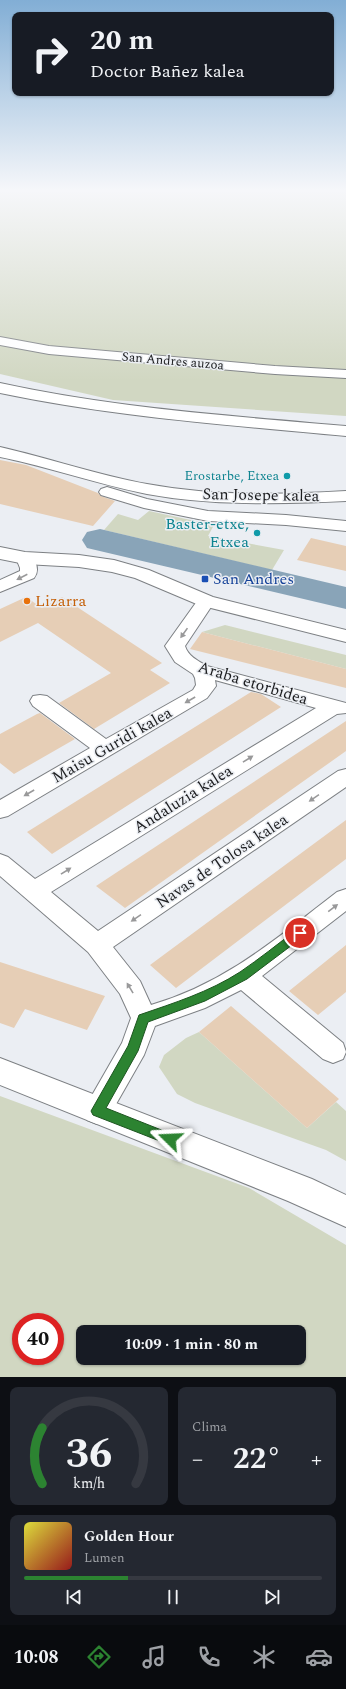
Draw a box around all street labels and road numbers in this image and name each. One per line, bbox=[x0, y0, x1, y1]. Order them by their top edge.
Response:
street label: San Andres auzoa bbox=[121, 347, 226, 375]
street label: San Josepe kalea bbox=[202, 482, 320, 508]
street label: Araba etorbidea bbox=[195, 655, 311, 711]
street label: Maisu Guridi kalea bbox=[47, 701, 177, 789]
street label: Andaluzia kalea bbox=[129, 759, 237, 839]
street label: Navas de Tolosa kalea bbox=[151, 808, 293, 914]

